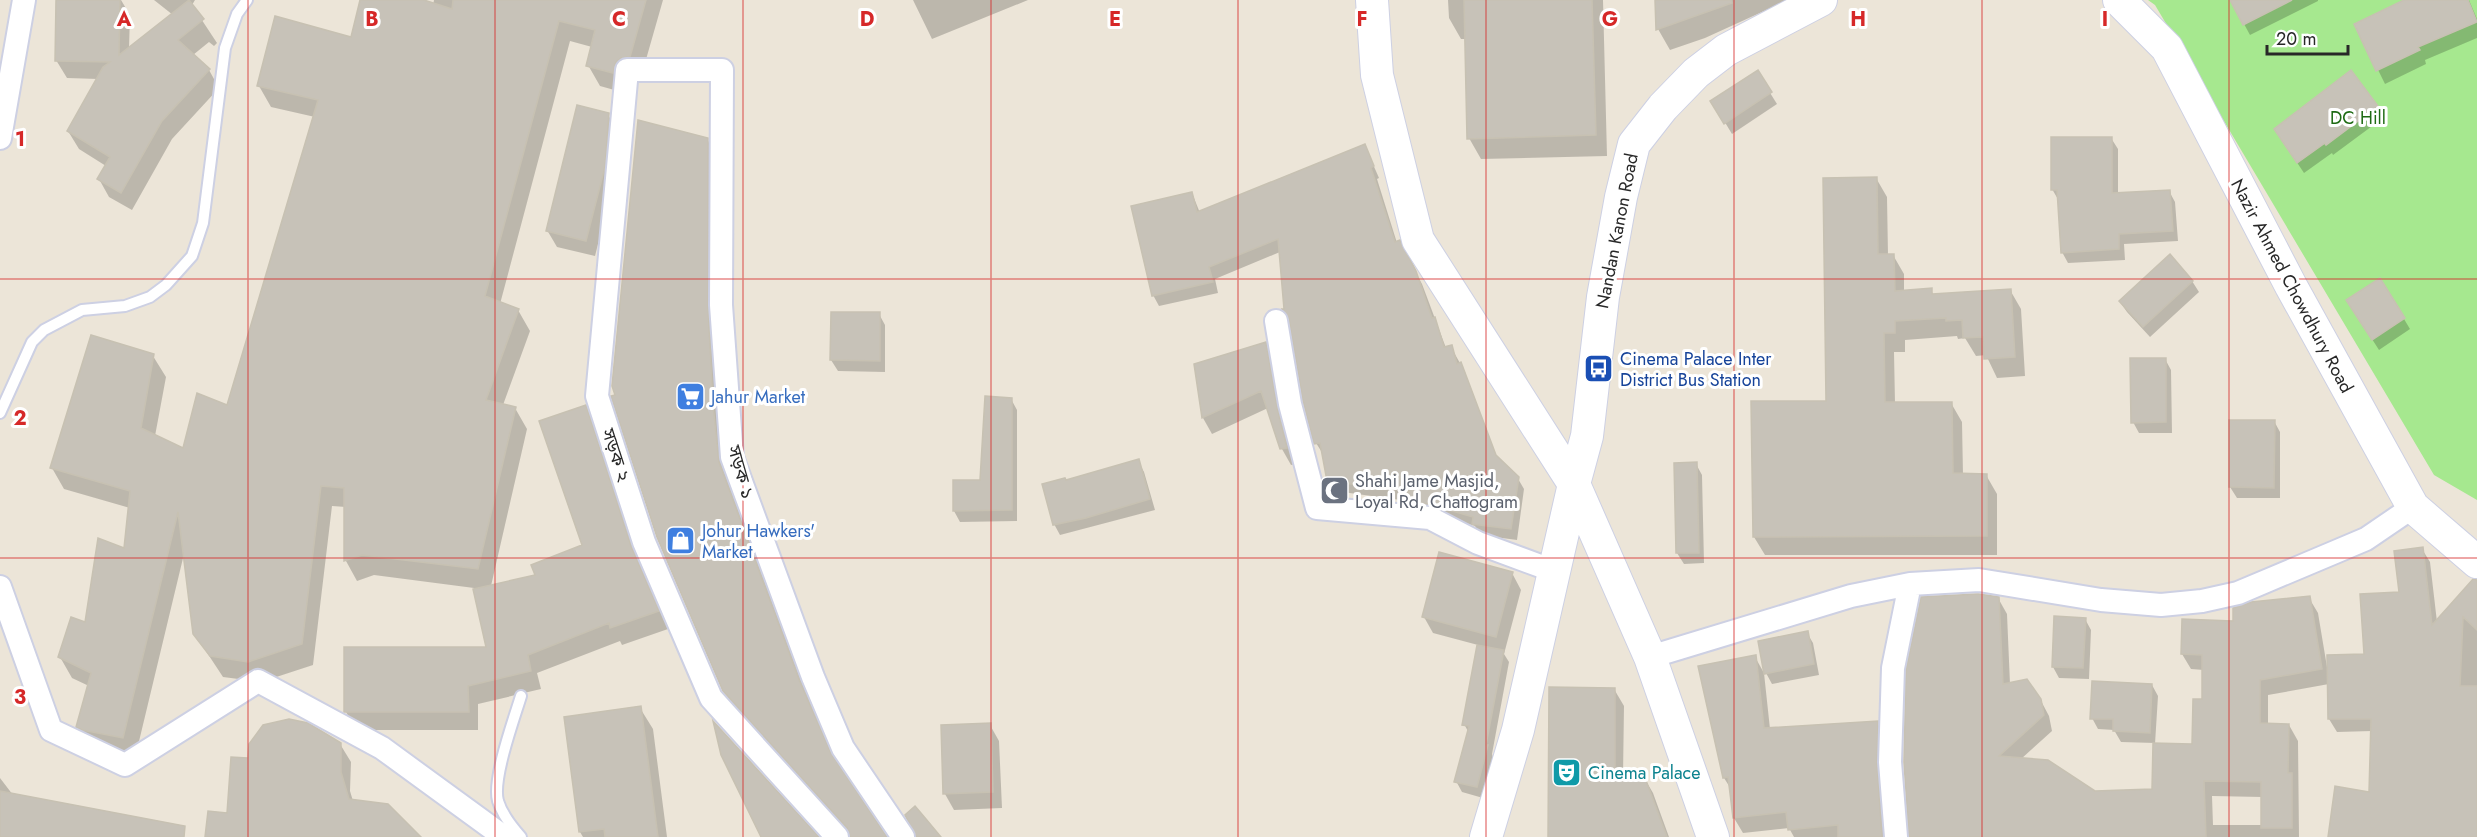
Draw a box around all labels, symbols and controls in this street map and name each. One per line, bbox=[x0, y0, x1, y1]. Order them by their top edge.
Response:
text: A bbox=[116, 5, 132, 34]
text: B bbox=[365, 5, 379, 34]
text: C bbox=[612, 5, 626, 34]
text: D bbox=[860, 5, 874, 34]
text: E bbox=[1109, 5, 1121, 34]
text: F bbox=[1356, 5, 1368, 34]
text: G bbox=[1602, 5, 1618, 34]
text: H bbox=[1850, 5, 1866, 34]
text: I bbox=[2102, 5, 2108, 34]
scale bar bbox=[2267, 18, 2348, 56]
text: 20 m bbox=[2276, 26, 2316, 52]
park label: DC Hill bbox=[2330, 105, 2386, 131]
text: 1 bbox=[15, 125, 25, 154]
street label: Nandan Kanon Road bbox=[1589, 151, 1645, 311]
street label: Nazir Ahmed Chowdhury Road bbox=[2224, 174, 2360, 398]
place label: Cinema Palace Inter District Bus Station bbox=[1620, 346, 1772, 393]
bus stop icon: Cinema Palace Inter District Bus Station bbox=[1583, 353, 1615, 385]
supermarket icon: Jahur Market bbox=[674, 381, 706, 413]
place label: Jahur Market bbox=[709, 384, 806, 410]
text: 2 bbox=[13, 404, 27, 433]
street label: সড়ক ২ bbox=[595, 424, 637, 485]
street label: সড়ক ১ bbox=[721, 441, 761, 502]
place label: Shahi Jame Masjid, Loyal Rd, Chattogram bbox=[1355, 468, 1518, 515]
mosque icon: Shahi Jame Masjid, Loyal Rd, Chattogram bbox=[1318, 475, 1350, 507]
place label: Johur Hawkers' Market bbox=[700, 518, 815, 565]
shop icon: Johur Hawkers' Market bbox=[665, 525, 697, 557]
text: 3 bbox=[14, 683, 26, 712]
theatre icon: Cinema Palace bbox=[1551, 757, 1583, 789]
place label: Cinema Palace bbox=[1588, 760, 1700, 786]

